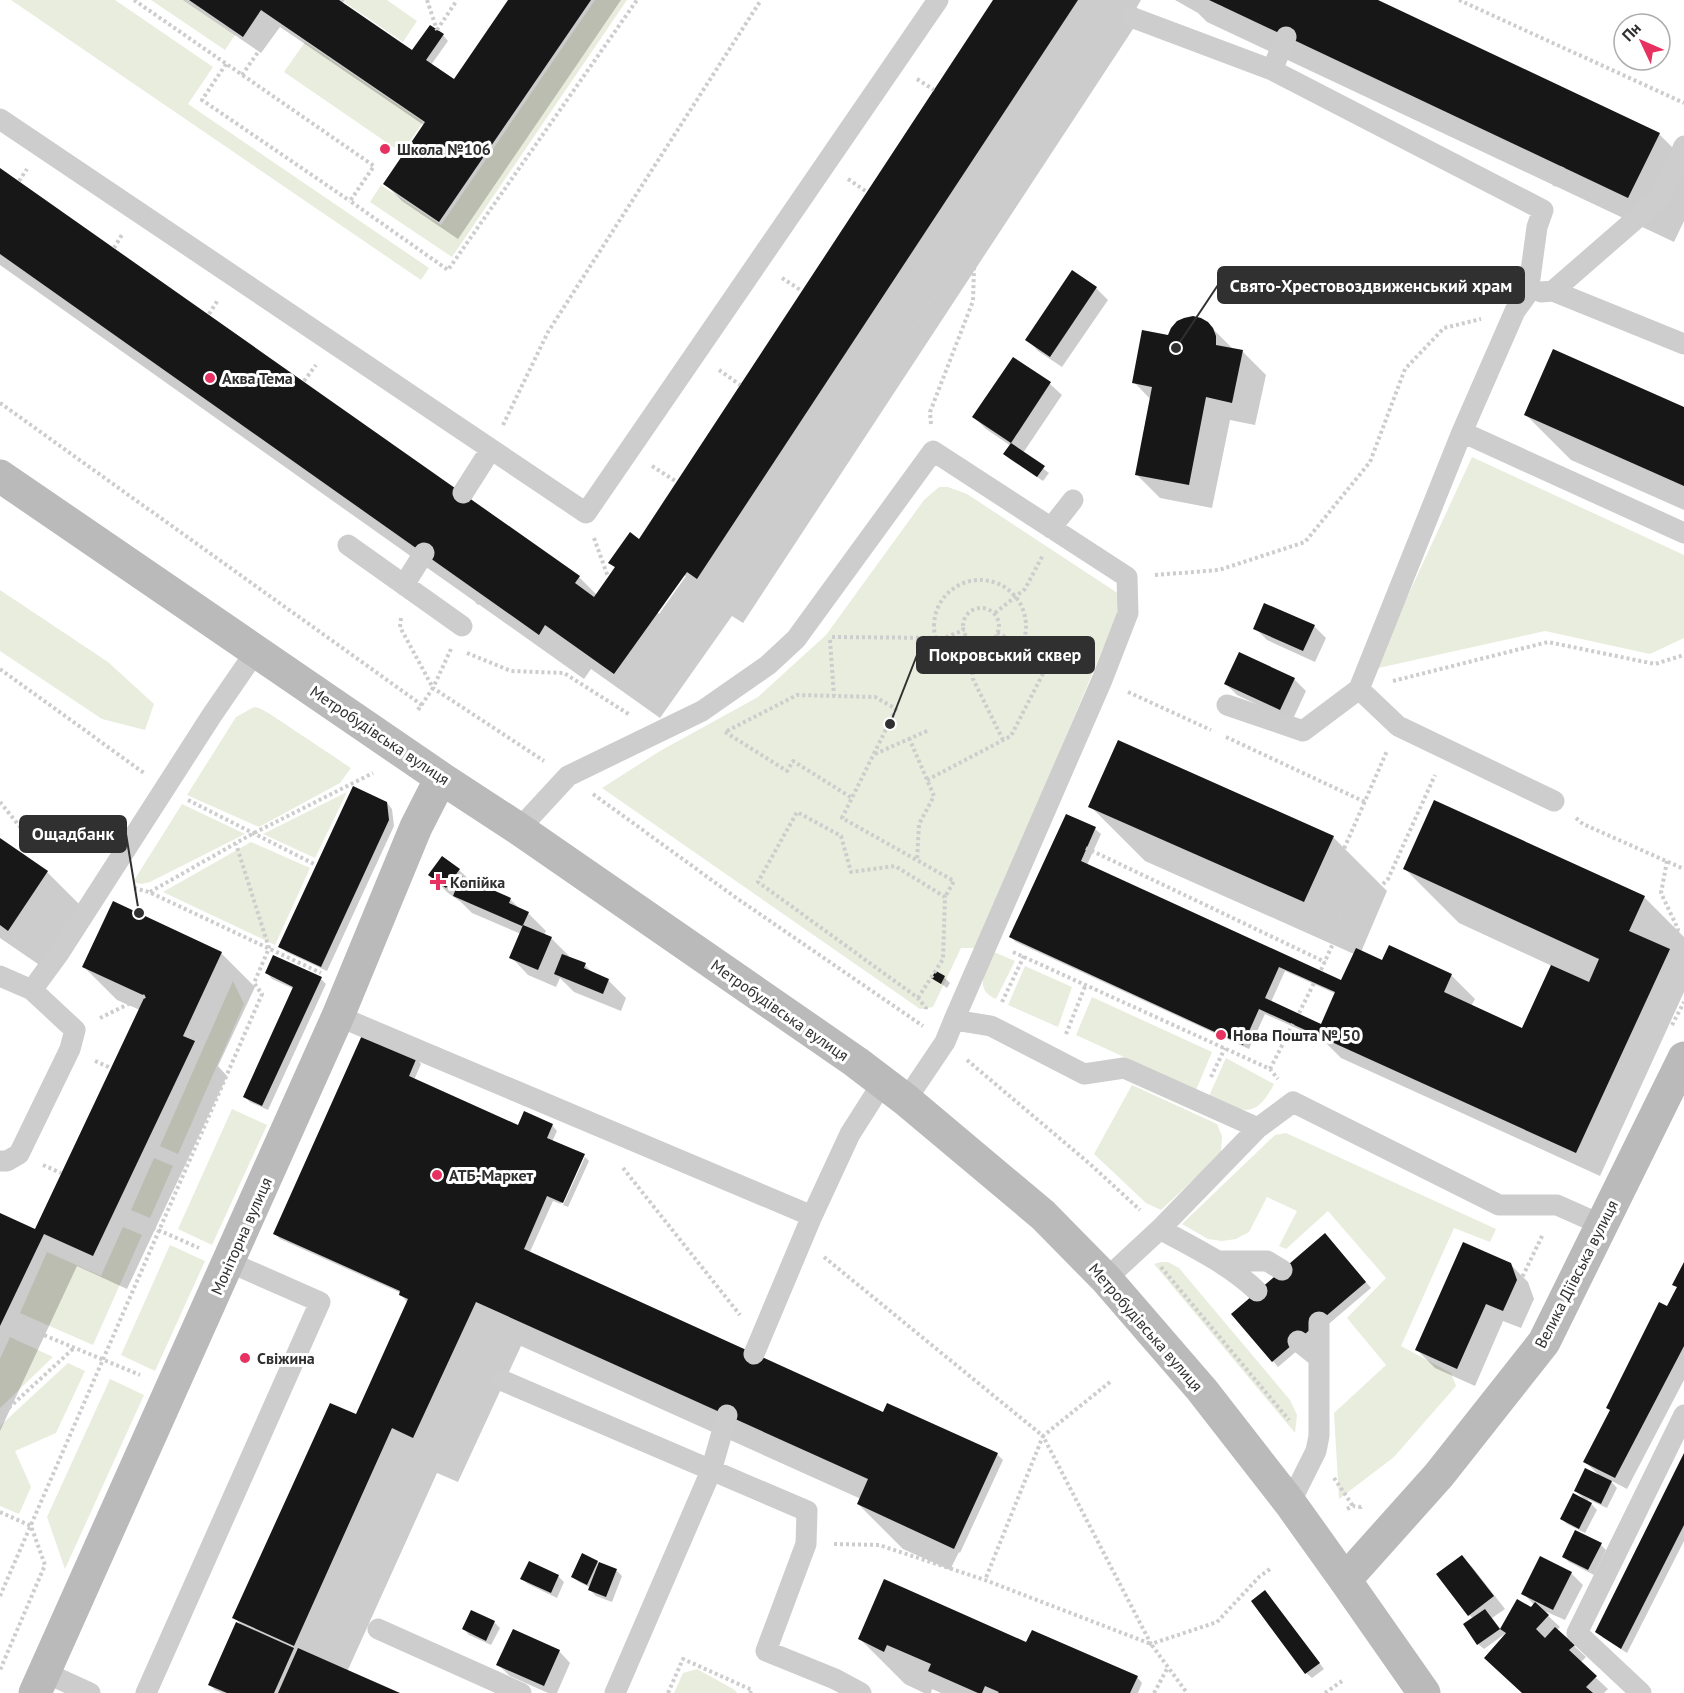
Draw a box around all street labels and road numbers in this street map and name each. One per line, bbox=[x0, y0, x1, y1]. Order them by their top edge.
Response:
street label: Метробудівська вулиця bbox=[307, 681, 453, 789]
street label: Метробудівська вулиця bbox=[707, 955, 853, 1065]
street label: Моніторна вулиця bbox=[206, 1174, 276, 1298]
street label: Велика Діївська вулиця bbox=[1530, 1197, 1622, 1351]
street label: Метробудівська вулиця bbox=[1085, 1259, 1207, 1395]

